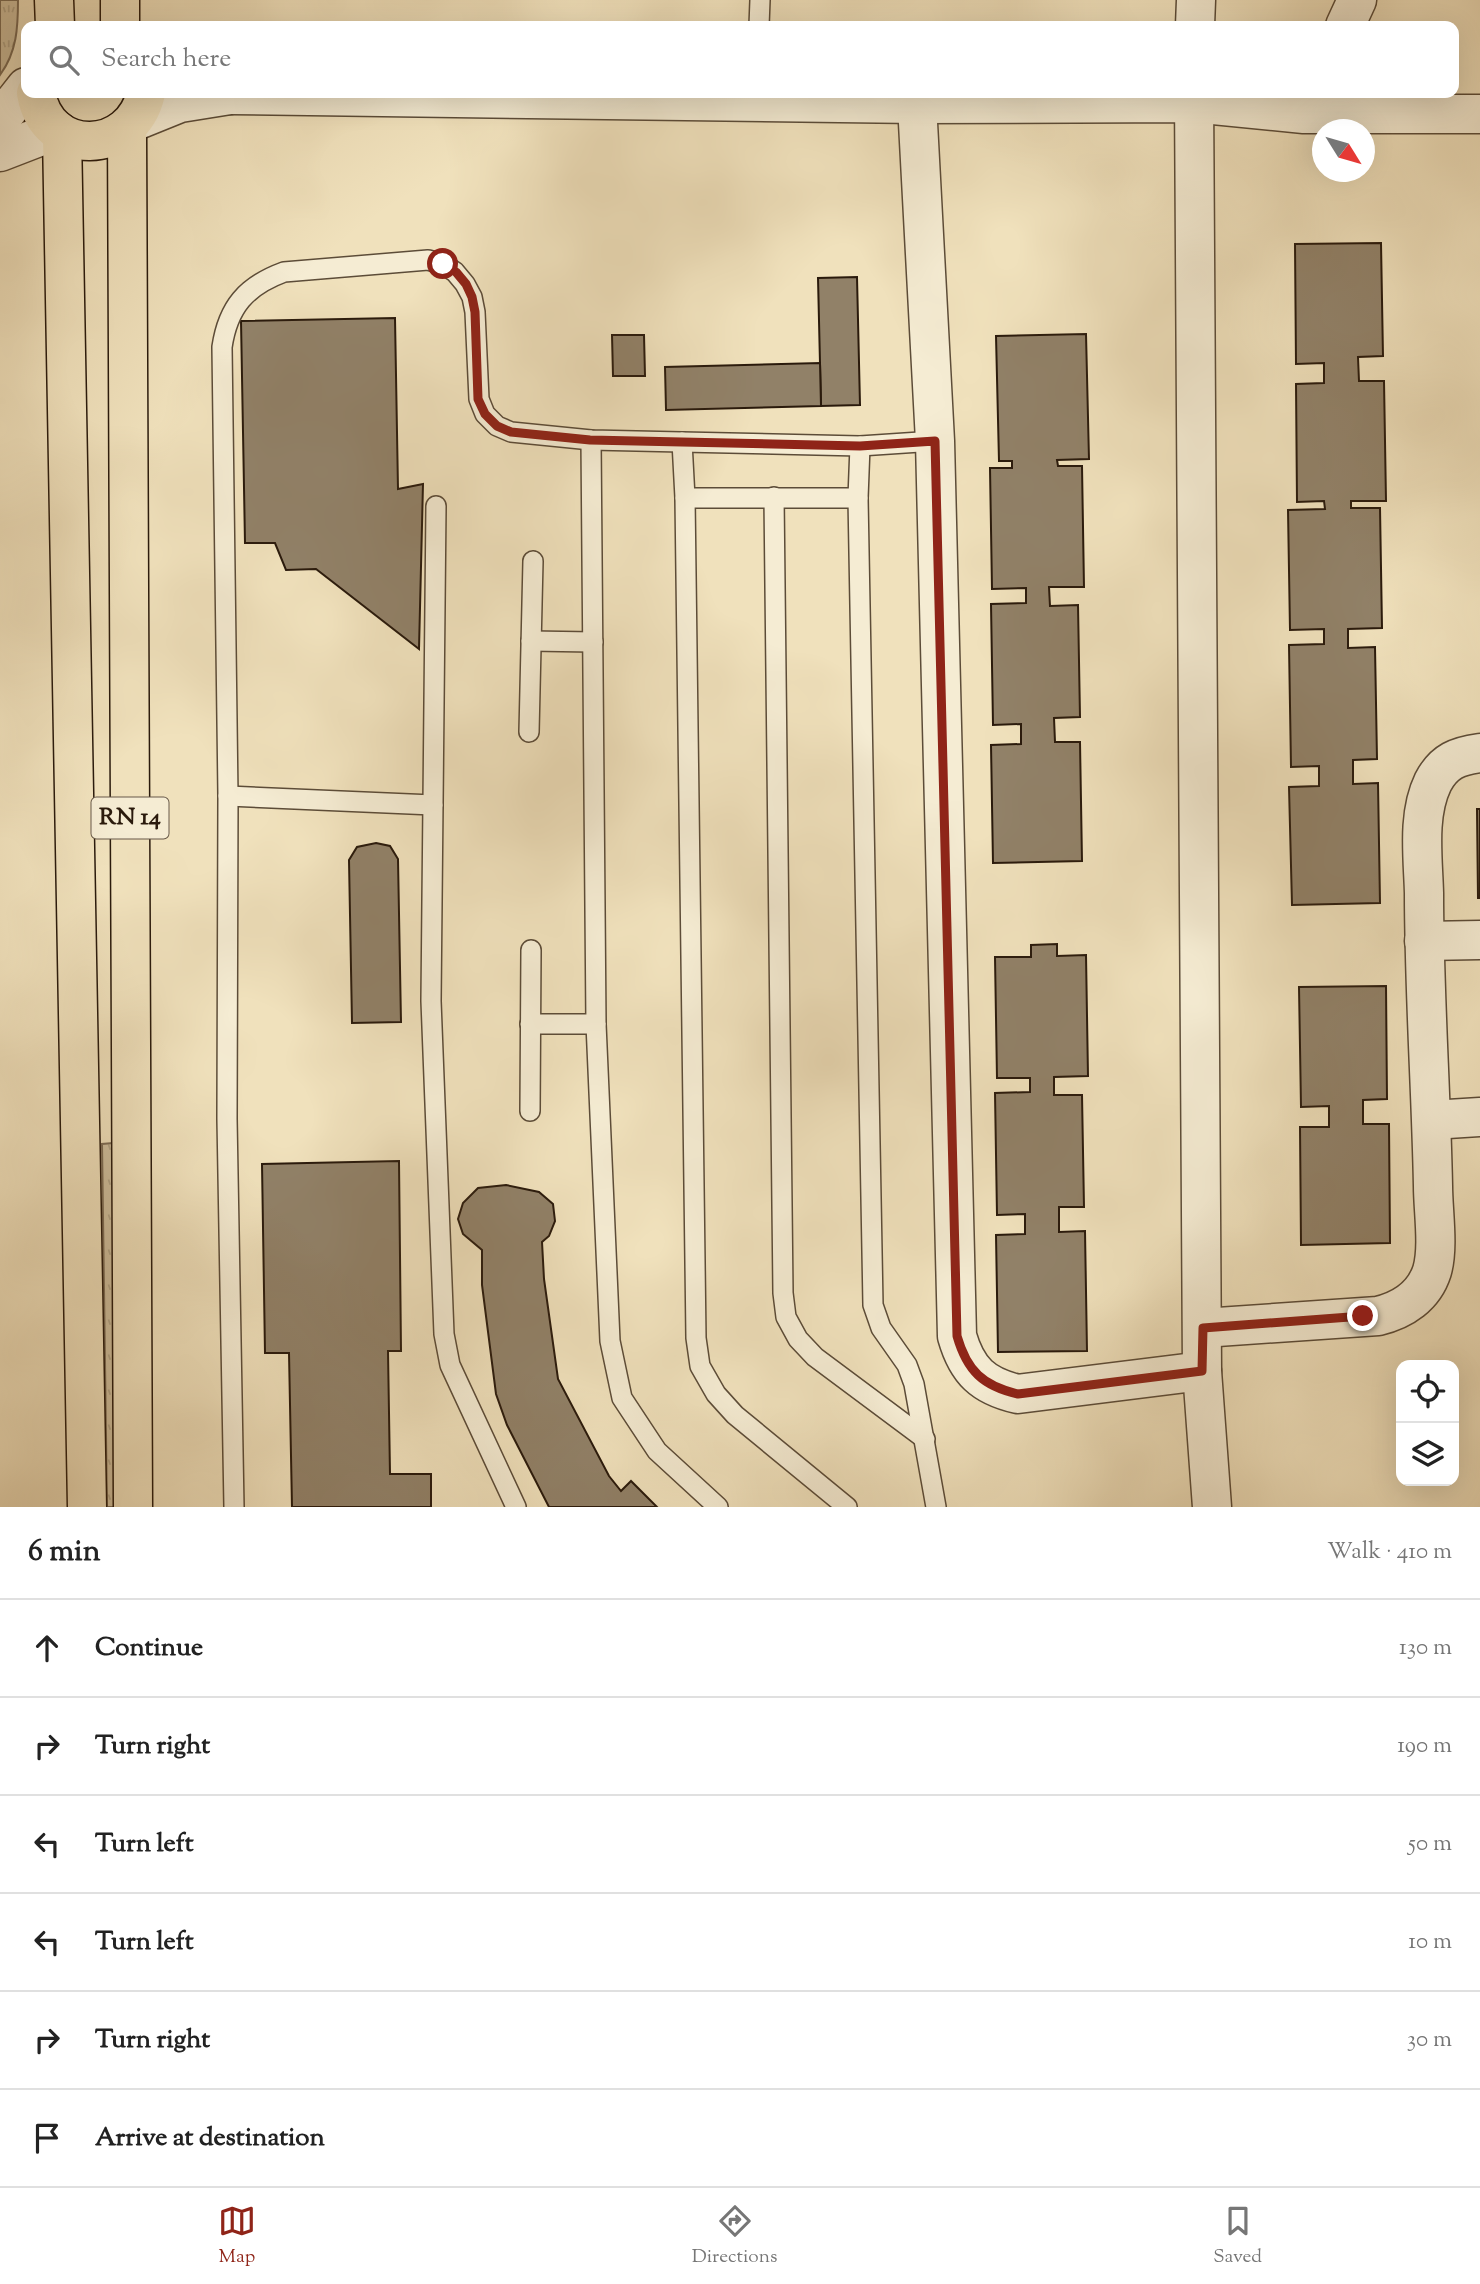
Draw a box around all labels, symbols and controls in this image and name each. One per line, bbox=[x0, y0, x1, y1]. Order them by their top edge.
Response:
search box bbox=[21, 21, 1459, 98]
icon: search bbox=[45, 41, 83, 79]
text: Search here bbox=[101, 41, 231, 78]
north arrow bbox=[1312, 119, 1375, 182]
route start bbox=[427, 248, 458, 279]
road number: RN 14 bbox=[92, 798, 168, 838]
route end bbox=[1347, 1300, 1378, 1331]
map controls bbox=[1396, 1360, 1459, 1486]
button: locate bbox=[1396, 1360, 1459, 1423]
button: layers bbox=[1396, 1423, 1459, 1486]
text: 6 min bbox=[28, 1531, 100, 1574]
text: Walk · 410 m bbox=[1327, 1536, 1452, 1569]
icon: ahead bbox=[28, 1629, 66, 1667]
text: Continue bbox=[95, 1630, 203, 1667]
text: 130 m bbox=[1399, 1632, 1452, 1665]
icon: right bbox=[28, 1727, 66, 1765]
text: Turn right bbox=[95, 1728, 210, 1765]
text: 190 m bbox=[1397, 1730, 1452, 1763]
icon: left bbox=[28, 1825, 66, 1863]
text: Turn left bbox=[95, 1826, 194, 1863]
text: 50 m bbox=[1408, 1828, 1452, 1861]
icon: left bbox=[28, 1923, 66, 1961]
text: Turn left bbox=[95, 1924, 194, 1961]
text: 10 m bbox=[1408, 1926, 1452, 1959]
icon: right bbox=[28, 2021, 66, 2059]
text: Turn right bbox=[95, 2022, 210, 2059]
text: 30 m bbox=[1407, 2024, 1452, 2057]
icon: arrive bbox=[28, 2119, 66, 2157]
text: Arrive at destination bbox=[95, 2120, 325, 2157]
tab: Map bbox=[218, 2202, 256, 2271]
tab: Directions bbox=[692, 2202, 777, 2271]
tab: Saved bbox=[1213, 2202, 1262, 2271]

